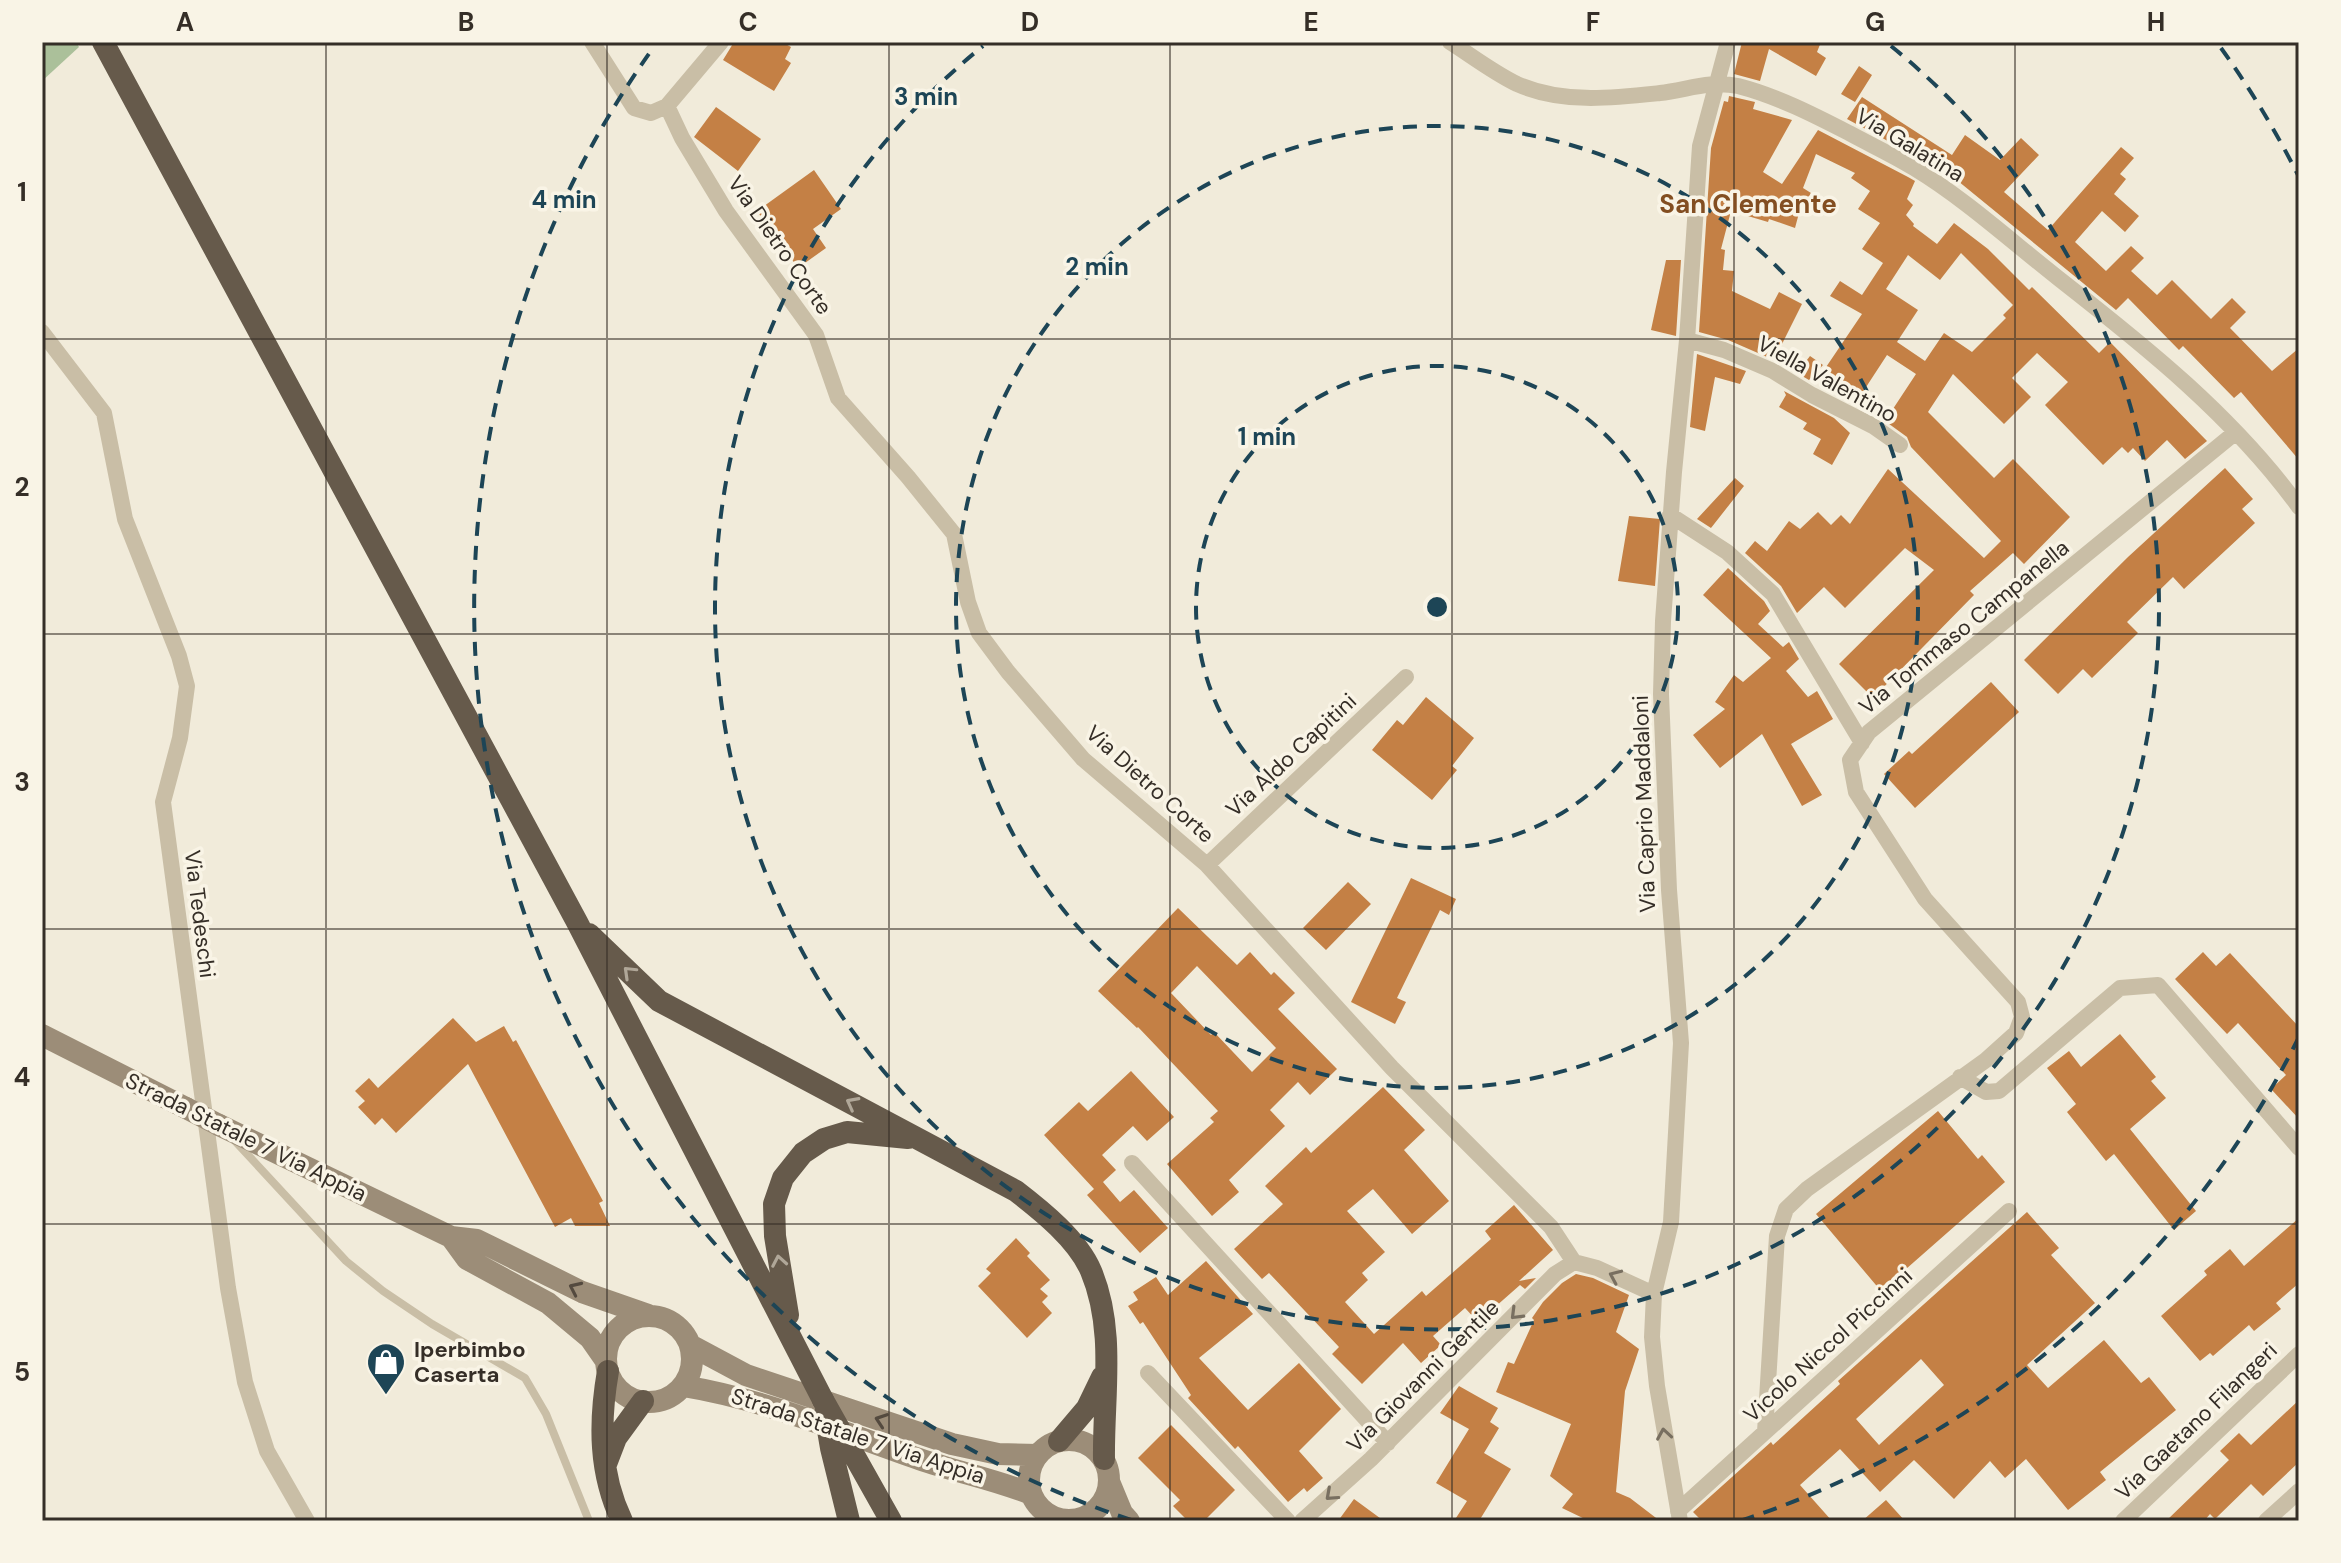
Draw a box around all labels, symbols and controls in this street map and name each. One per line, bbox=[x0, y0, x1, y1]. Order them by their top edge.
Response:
text: A bbox=[176, 5, 194, 39]
text: B bbox=[458, 5, 474, 39]
text: C bbox=[738, 5, 758, 39]
text: D bbox=[1021, 5, 1039, 39]
text: E bbox=[1303, 5, 1319, 39]
text: F bbox=[1586, 5, 1600, 39]
text: G bbox=[1865, 5, 1885, 39]
text: H bbox=[2147, 5, 2165, 39]
text: 3 min bbox=[894, 81, 958, 112]
street label: Via Galatina bbox=[1850, 101, 1970, 189]
street label: Via Dietro Corte bbox=[721, 170, 839, 320]
text: 1 bbox=[17, 175, 27, 209]
text: 4 min bbox=[531, 184, 597, 215]
district label: San Clemente bbox=[1659, 187, 1837, 221]
text: 2 min bbox=[1065, 251, 1129, 282]
street label: Viella Valentino bbox=[1752, 329, 1902, 429]
text: 1 min bbox=[1238, 421, 1296, 452]
text: 2 bbox=[14, 470, 30, 504]
street label: Via Tommaso Campanella bbox=[1853, 533, 2075, 721]
centre of rings bbox=[1423, 593, 1451, 621]
street label: Via Aldo Capitini bbox=[1219, 687, 1363, 823]
street label: Via Caprio Maddaloni bbox=[1626, 695, 1662, 913]
street label: Via Dietro Corte bbox=[1080, 719, 1220, 849]
text: 3 bbox=[14, 765, 30, 799]
street label: Via Tedeschi bbox=[178, 848, 222, 980]
one-way arrow bbox=[624, 967, 638, 981]
text: 4 bbox=[14, 1060, 30, 1094]
street label: Strada Statale 7 Via Appia bbox=[121, 1066, 371, 1208]
one-way arrow bbox=[846, 1097, 860, 1112]
one-way arrow bbox=[771, 1254, 788, 1268]
street label: Vicolo Niccol Piccinni bbox=[1737, 1261, 1919, 1429]
one-way arrow bbox=[1609, 1270, 1623, 1286]
one-way arrow bbox=[569, 1282, 584, 1298]
street label: Via Giovanni Gentile bbox=[1340, 1293, 1506, 1459]
one-way arrow bbox=[1511, 1305, 1526, 1319]
place label: Iperbimbo Caserta bbox=[414, 1335, 526, 1389]
street label: Via Gaetano Filangeri bbox=[2109, 1336, 2283, 1506]
shop icon: Iperbimbo Caserta bbox=[365, 1341, 407, 1396]
text: 5 bbox=[14, 1355, 30, 1389]
street label: Strada Statale 7 Via Appia bbox=[728, 1381, 988, 1491]
one-way arrow bbox=[874, 1414, 888, 1430]
one-way arrow bbox=[1656, 1427, 1673, 1441]
one-way arrow bbox=[1325, 1486, 1340, 1500]

